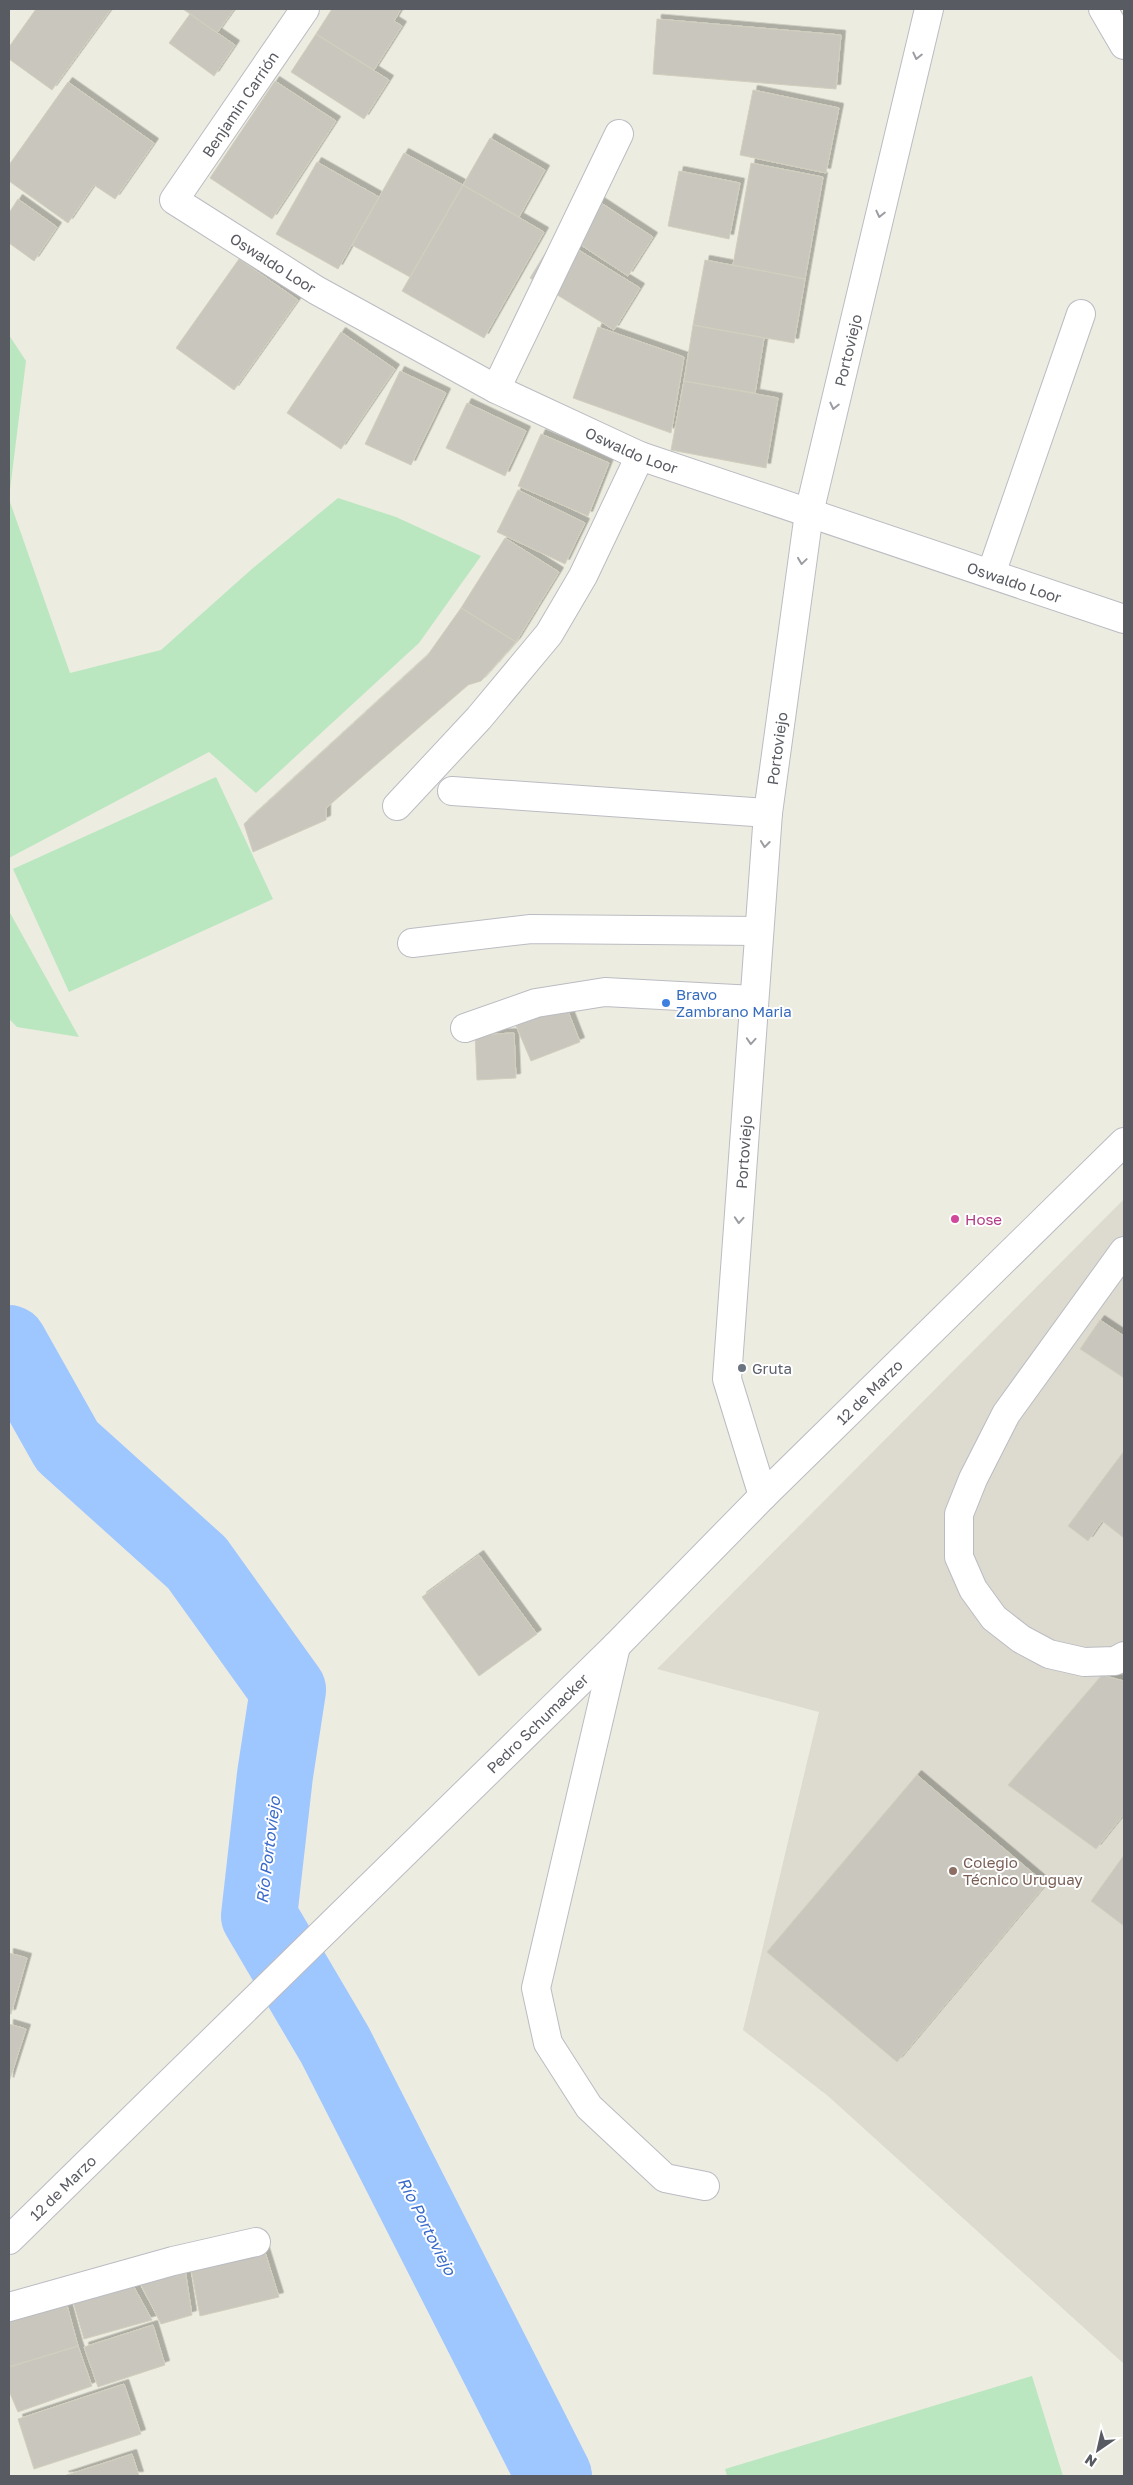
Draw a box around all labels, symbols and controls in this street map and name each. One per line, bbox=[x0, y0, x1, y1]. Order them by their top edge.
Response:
street label: Benjamin Carrión bbox=[198, 48, 282, 160]
one-way arrow bbox=[912, 52, 923, 61]
one-way arrow bbox=[875, 210, 886, 219]
street label: Oswaldo Loor bbox=[227, 229, 320, 297]
street label: Portoviejo bbox=[830, 312, 865, 388]
one-way arrow bbox=[829, 402, 840, 411]
street label: Oswaldo Loor bbox=[583, 423, 680, 477]
one-way arrow bbox=[797, 558, 808, 566]
street label: Oswaldo Loor bbox=[965, 558, 1064, 606]
street label: Portoviejo bbox=[763, 711, 791, 786]
one-way arrow bbox=[760, 840, 771, 848]
place label: Bravo Zambrano Maria bbox=[676, 985, 792, 1020]
marker: Bravo Zambrano Maria bbox=[660, 997, 672, 1009]
one-way arrow bbox=[746, 1037, 757, 1045]
street label: Portoviejo bbox=[732, 1115, 755, 1189]
place label: Hose bbox=[965, 1210, 1002, 1228]
marker: Hose bbox=[949, 1213, 961, 1225]
one-way arrow bbox=[733, 1217, 744, 1225]
street label: 12 de Marzo bbox=[832, 1356, 906, 1428]
place label: Gruta bbox=[752, 1359, 792, 1377]
marker: Gruta bbox=[736, 1362, 748, 1374]
street label: Pedro Schumacker bbox=[483, 1669, 592, 1777]
water label: Río Portoviejo bbox=[252, 1794, 285, 1904]
place label: Colegio Técnico Uruguay bbox=[963, 1853, 1083, 1888]
marker: Colegio Técnico Uruguay bbox=[947, 1865, 959, 1877]
street label: 12 de Marzo bbox=[26, 2151, 99, 2224]
water label: Río Portoviejo bbox=[394, 2174, 461, 2280]
north arrow bbox=[1073, 2425, 1123, 2475]
text: N bbox=[1081, 2451, 1100, 2471]

